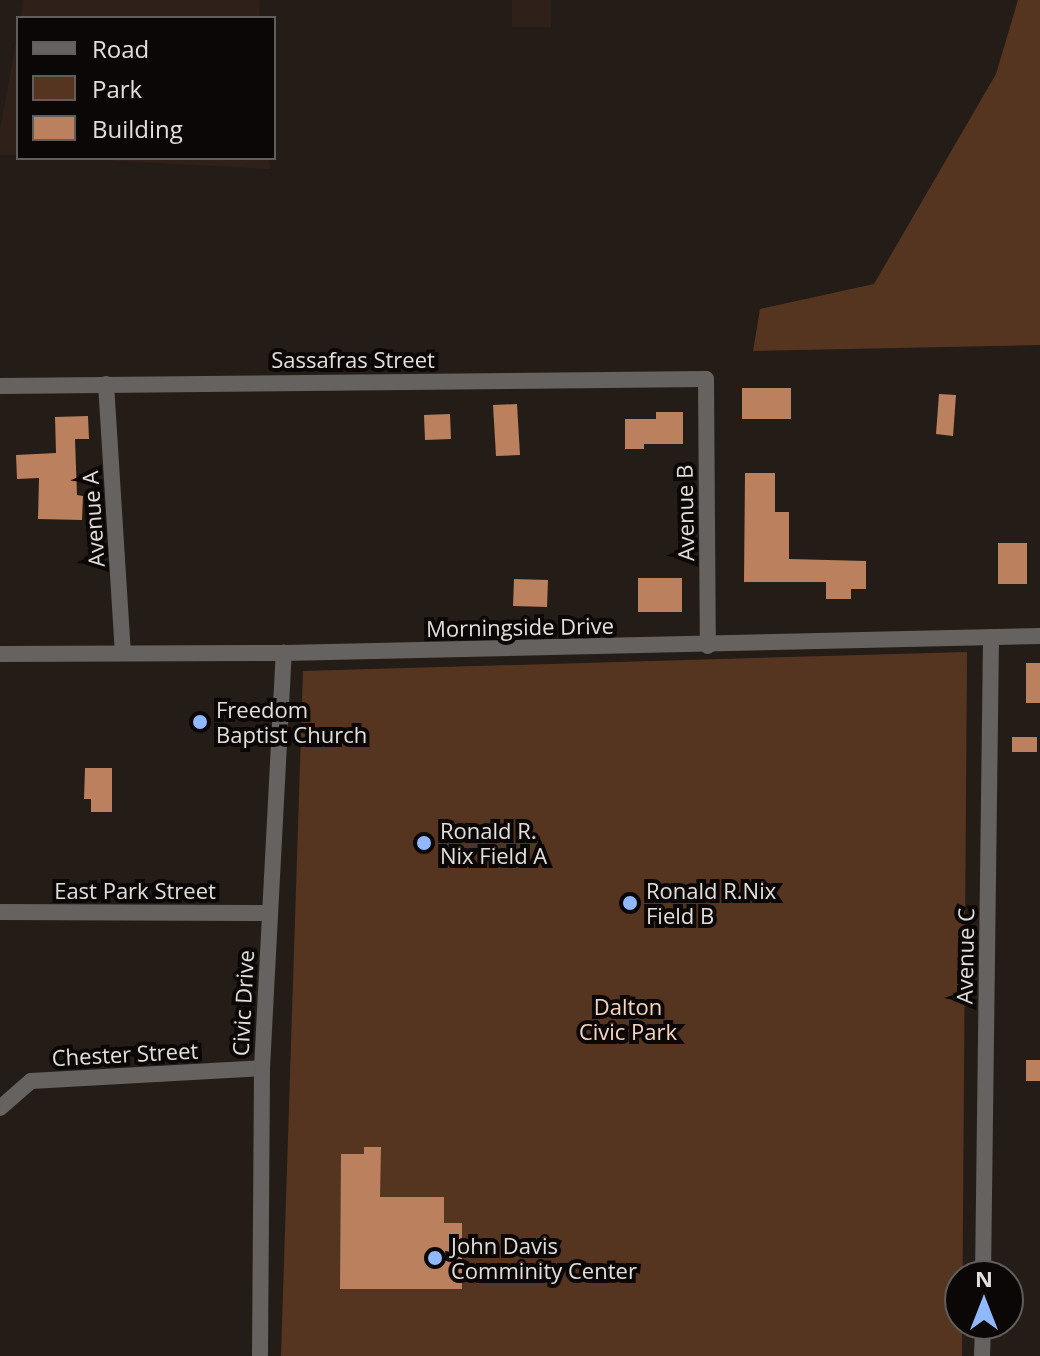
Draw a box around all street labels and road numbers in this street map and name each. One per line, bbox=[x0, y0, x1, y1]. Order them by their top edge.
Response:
street label: Sassafras Street bbox=[271, 347, 435, 373]
street label: Avenue B bbox=[671, 465, 699, 561]
street label: Avenue A bbox=[76, 470, 110, 568]
street label: Morningside Drive bbox=[426, 612, 614, 642]
street label: East Park Street bbox=[54, 878, 216, 904]
street label: Avenue C bbox=[951, 908, 979, 1004]
street label: Civic Drive bbox=[227, 949, 259, 1057]
street label: Chester Street bbox=[51, 1037, 199, 1071]

